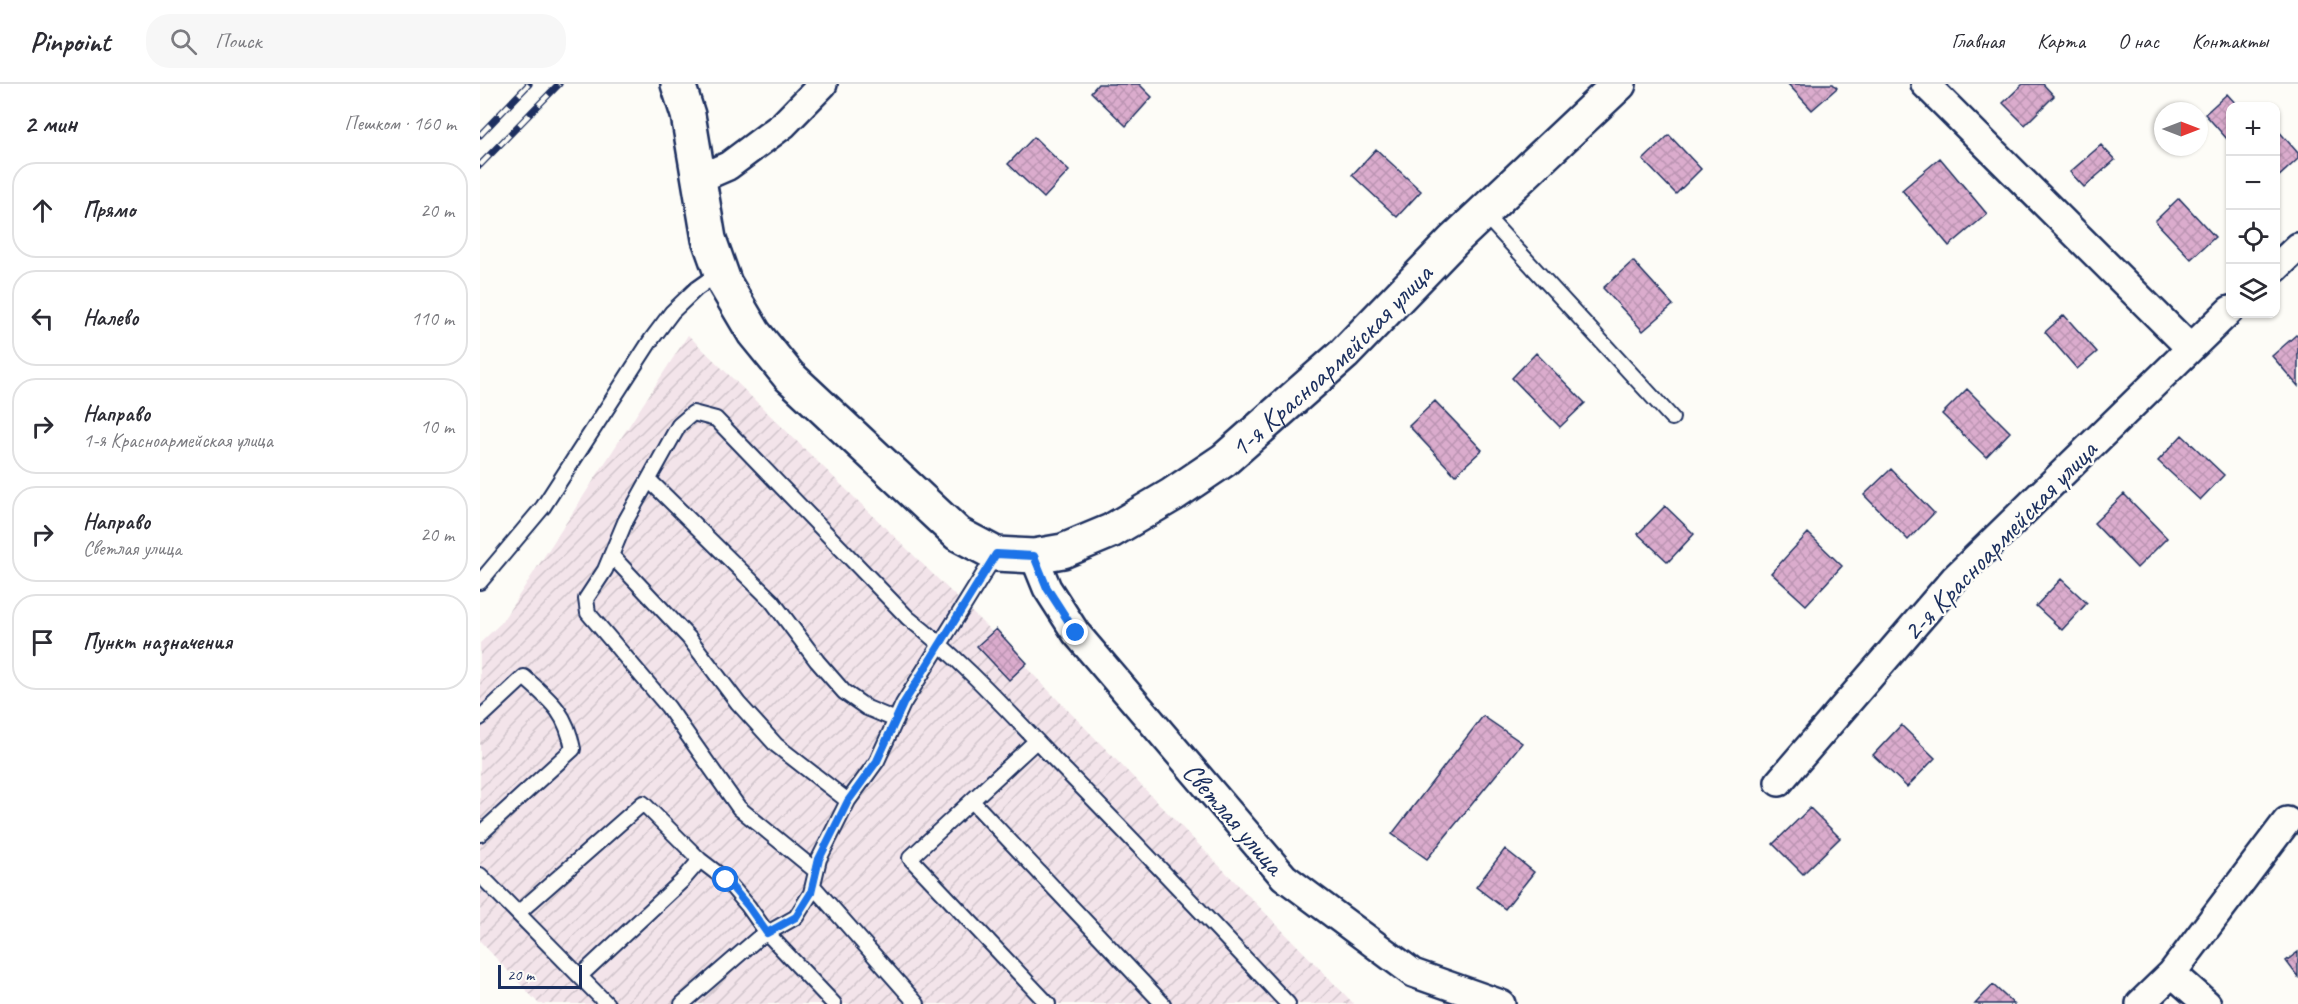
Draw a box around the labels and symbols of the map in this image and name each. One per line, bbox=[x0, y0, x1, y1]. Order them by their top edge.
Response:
north arrow bbox=[2154, 102, 2208, 156]
street label: 1-я Красноармейская улица bbox=[1223, 255, 1441, 465]
street label: 2-я Красноармейская улица bbox=[1895, 431, 2105, 648]
route end bbox=[1062, 619, 1088, 645]
street label: Светлая улица bbox=[1175, 755, 1294, 884]
route start bbox=[712, 866, 738, 892]
scale bar bbox=[498, 962, 582, 990]

